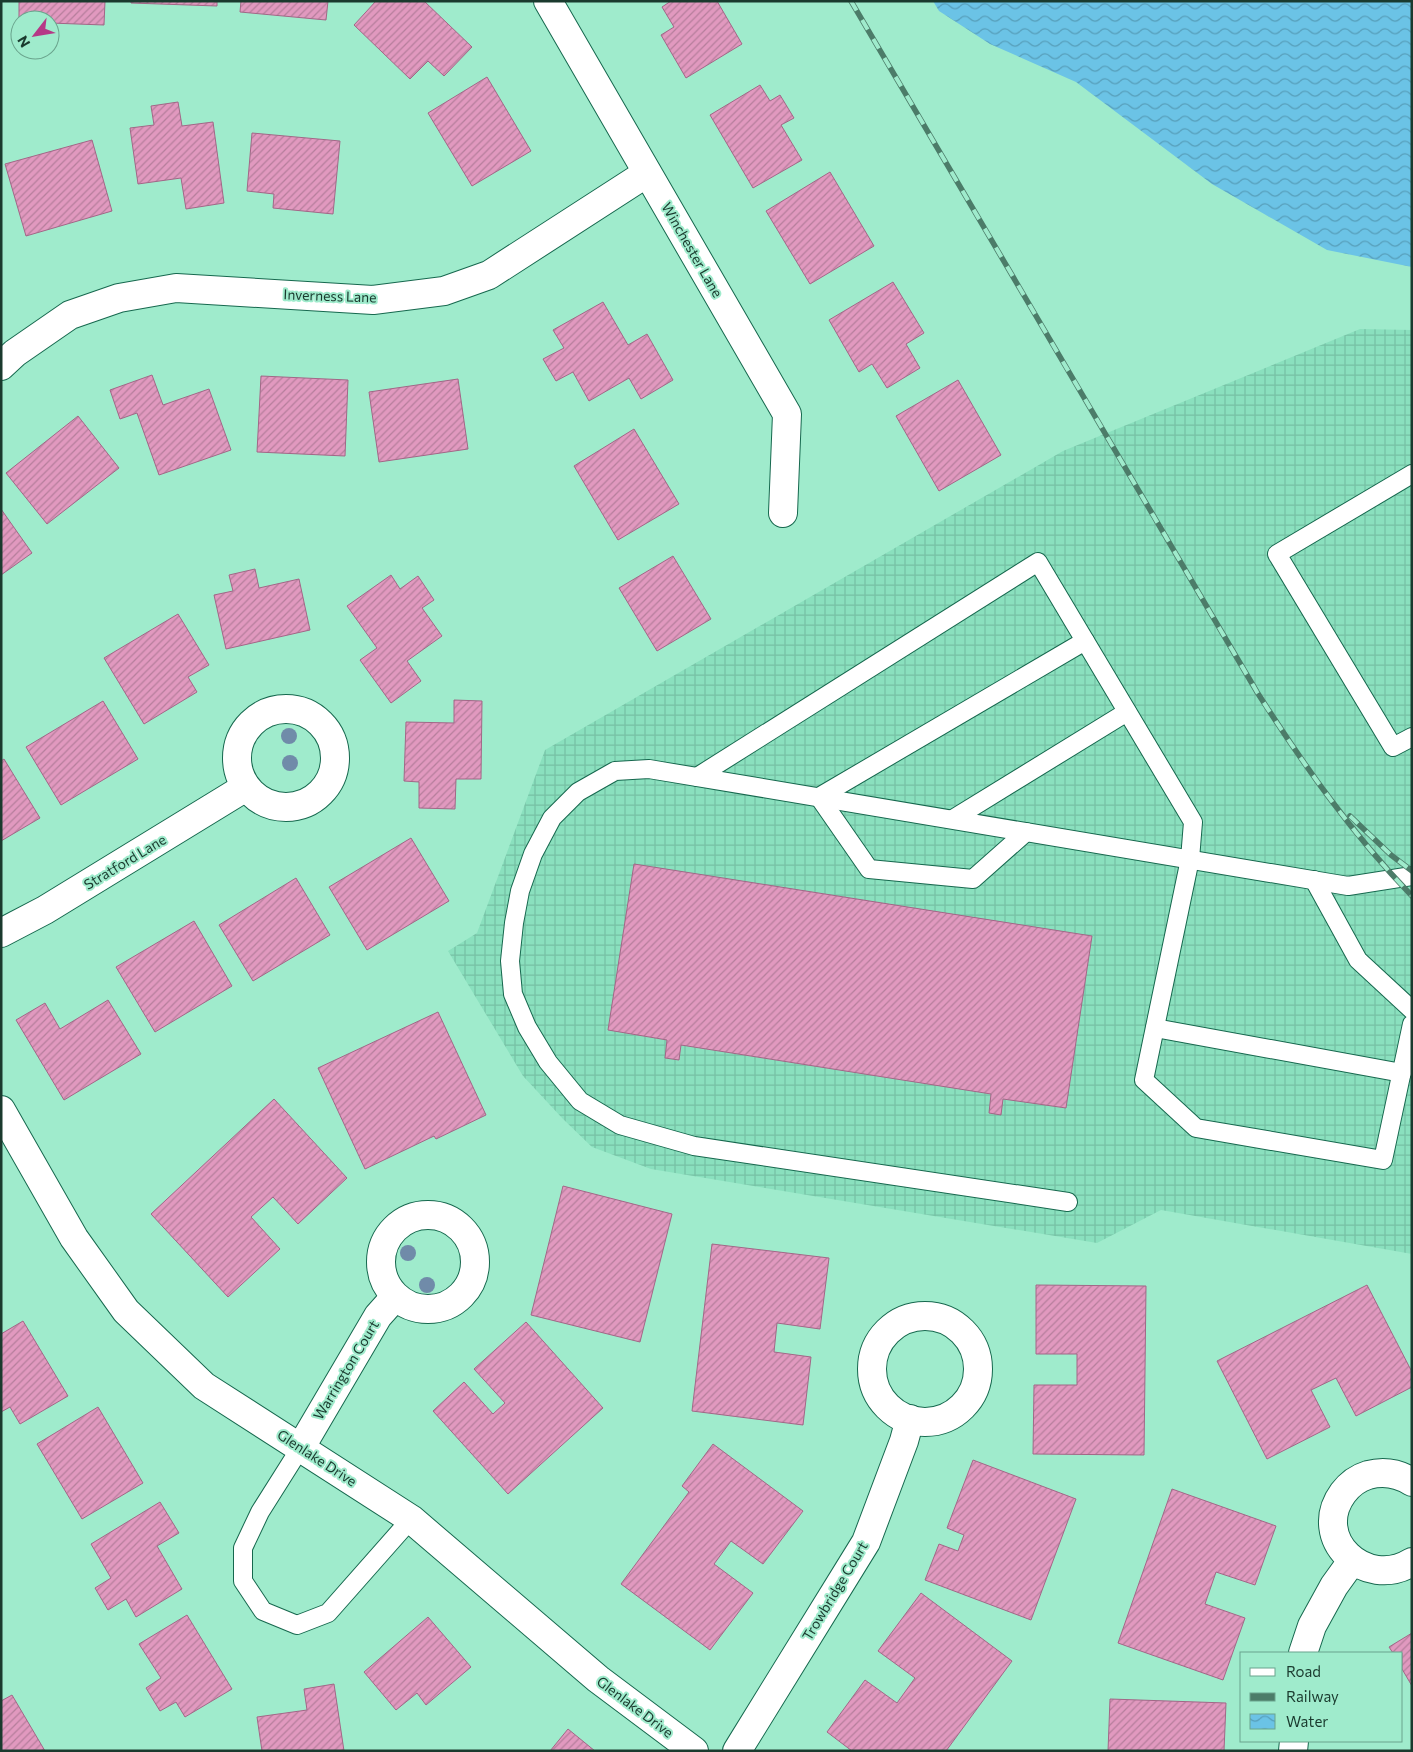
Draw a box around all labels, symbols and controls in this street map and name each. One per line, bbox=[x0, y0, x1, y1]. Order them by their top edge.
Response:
north arrow bbox=[10, 10, 60, 60]
text: N bbox=[13, 33, 33, 51]
street label: Winchester Lane bbox=[658, 199, 726, 300]
street label: Inverness Lane bbox=[283, 285, 377, 306]
street label: Stratford Lane bbox=[81, 830, 169, 893]
street label: Warrington Court bbox=[309, 1317, 382, 1423]
street label: Glenlake Drive bbox=[274, 1426, 360, 1490]
street label: Trowbridge Court bbox=[798, 1538, 871, 1643]
legend bbox=[1240, 1652, 1403, 1742]
text: Road bbox=[1286, 1662, 1321, 1680]
street label: Glenlake Drive bbox=[594, 1672, 677, 1741]
text: Railway bbox=[1286, 1687, 1339, 1705]
text: Water bbox=[1286, 1712, 1328, 1730]

